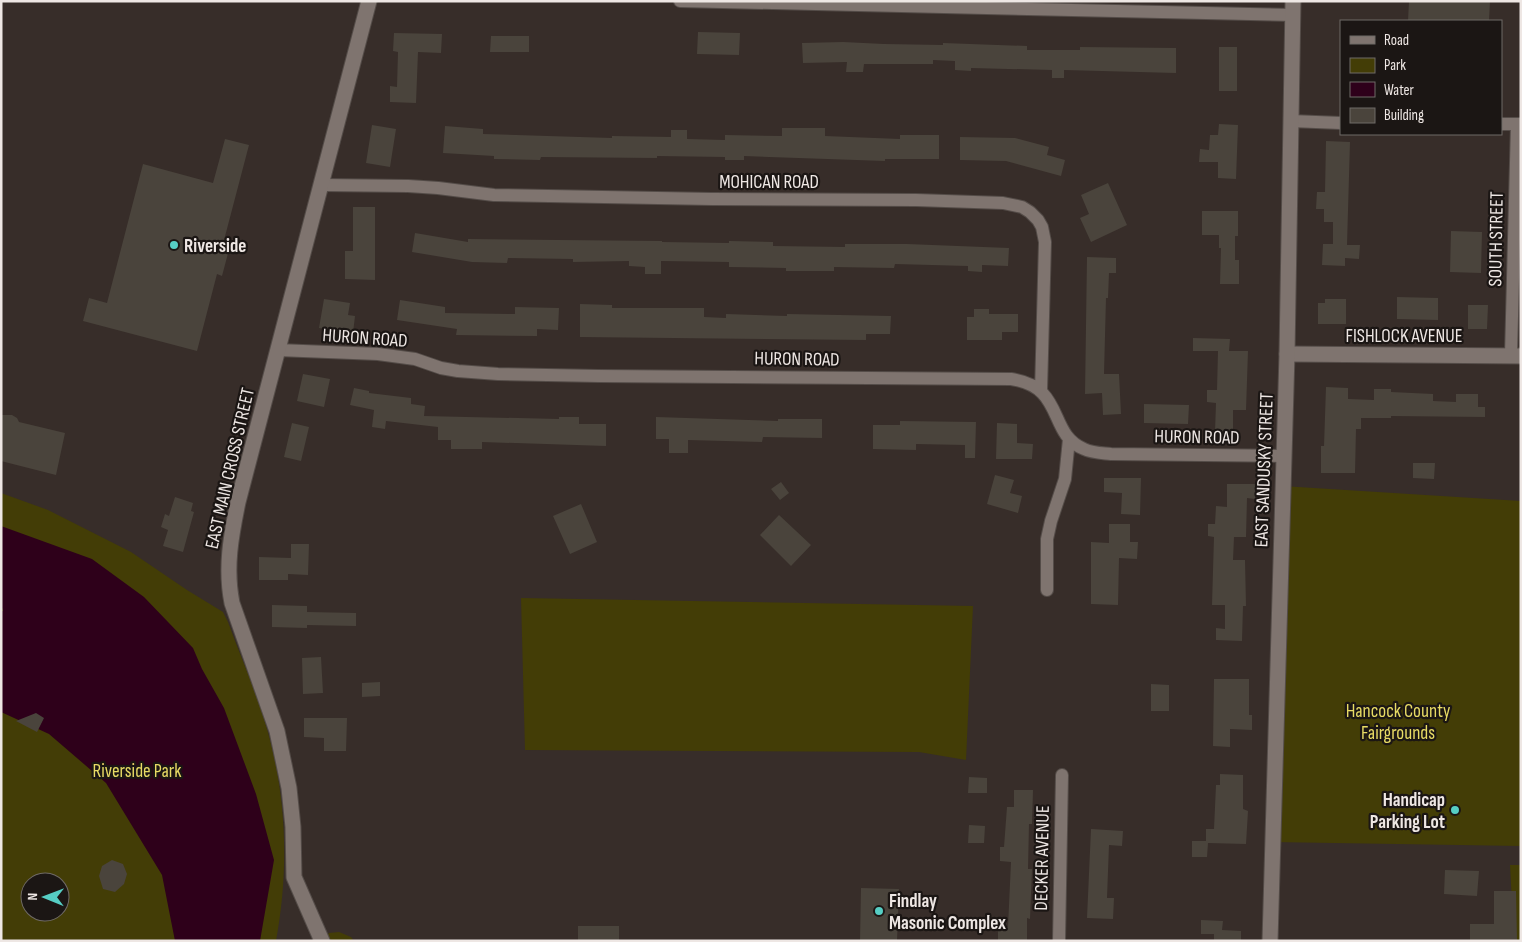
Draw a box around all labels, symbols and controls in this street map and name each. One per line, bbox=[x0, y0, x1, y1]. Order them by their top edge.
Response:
legend bbox=[1340, 20, 1502, 135]
text: Road bbox=[1384, 31, 1409, 50]
text: Park bbox=[1384, 56, 1406, 75]
text: Water bbox=[1384, 81, 1415, 100]
text: Building bbox=[1384, 106, 1424, 125]
street label: MOHICAN ROAD bbox=[719, 171, 819, 194]
street label: SOUTH STREET bbox=[1484, 191, 1509, 287]
place label: Riverside bbox=[184, 235, 246, 258]
marker: Riverside bbox=[168, 239, 180, 251]
street label: HURON ROAD bbox=[322, 324, 408, 353]
street label: FISHLOCK AVENUE bbox=[1346, 325, 1462, 348]
street label: HURON ROAD bbox=[754, 347, 840, 372]
street label: EAST MAIN CROSS STREET bbox=[201, 385, 260, 551]
street label: EAST SANDUSKY STREET bbox=[1250, 392, 1279, 548]
street label: HURON ROAD bbox=[1154, 425, 1240, 450]
park label: Hancock County Fairgrounds bbox=[1346, 700, 1451, 745]
park label: Riverside Park bbox=[92, 760, 182, 783]
place label: Handicap Parking Lot bbox=[1370, 789, 1445, 834]
marker: Handicap Parking Lot bbox=[1449, 804, 1461, 816]
street label: DECKER AVENUE bbox=[1030, 805, 1055, 911]
north arrow bbox=[20, 872, 70, 922]
place label: Findlay Masonic Complex bbox=[889, 890, 1006, 935]
text: N bbox=[24, 893, 41, 901]
marker: Findlay Masonic Complex bbox=[873, 905, 885, 917]

